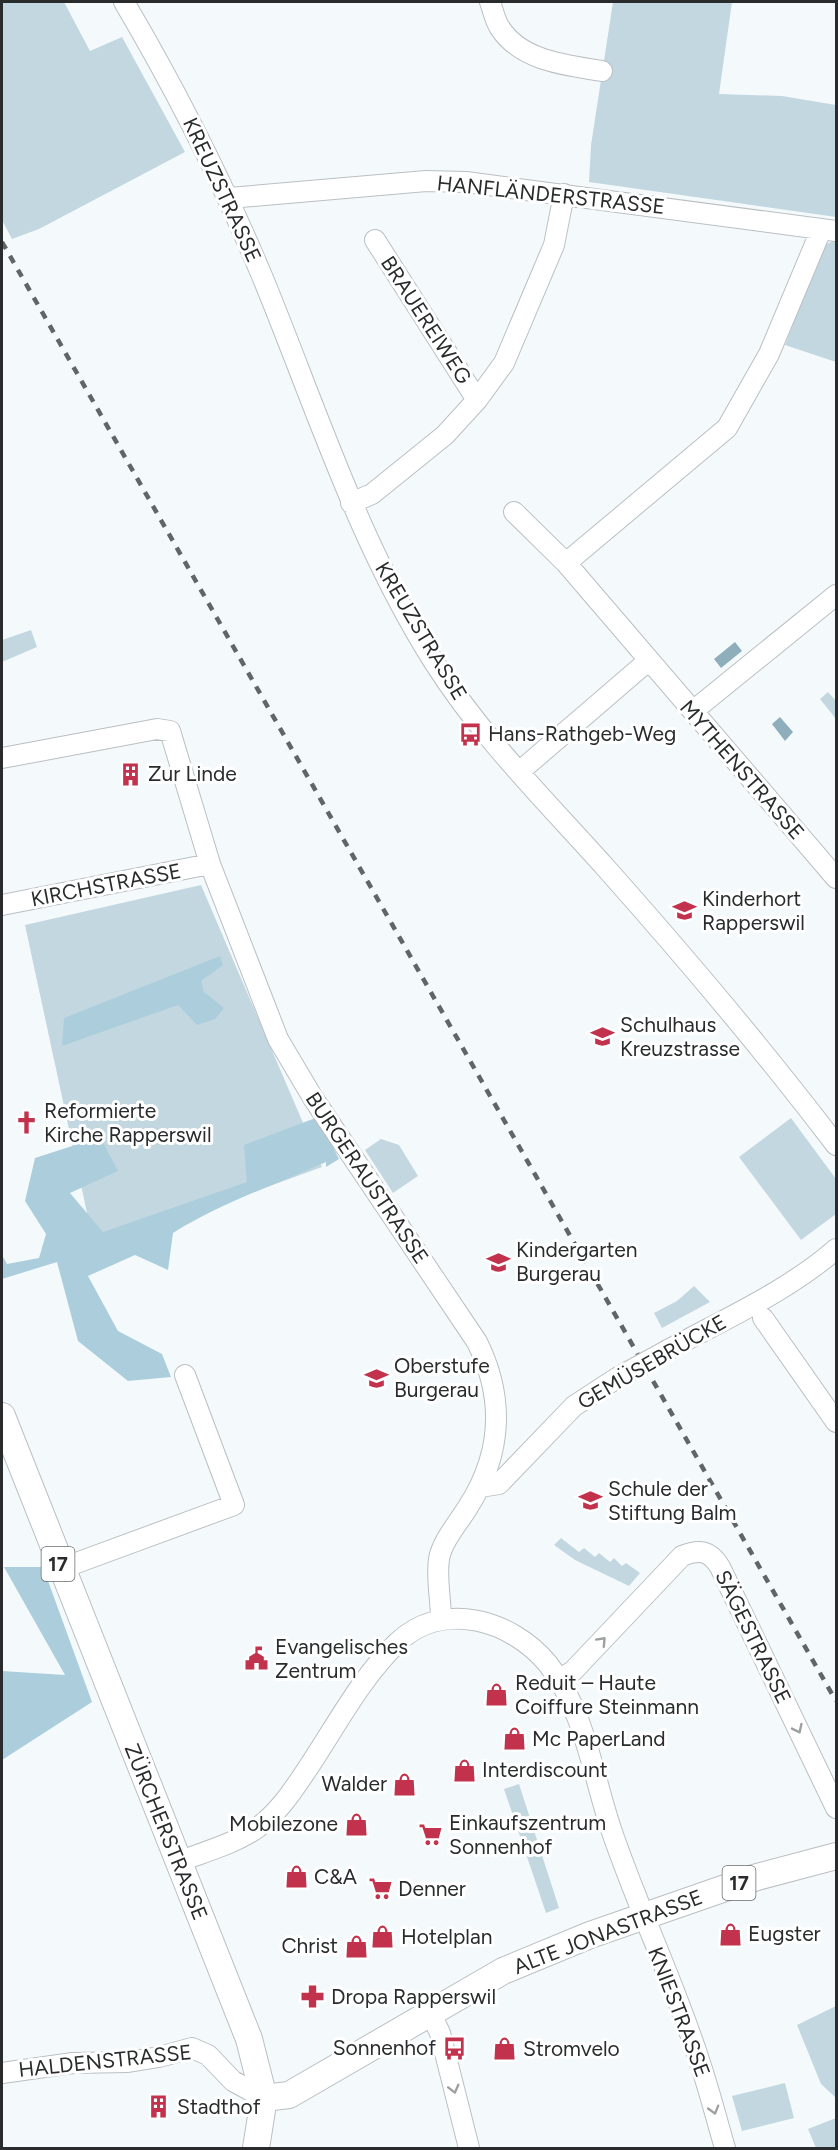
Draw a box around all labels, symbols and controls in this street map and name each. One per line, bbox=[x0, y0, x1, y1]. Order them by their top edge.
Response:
street label: KREUZSTRASSE bbox=[178, 113, 267, 266]
street label: HANFLÄNDERSTRASSE bbox=[436, 170, 666, 219]
street label: BRAUEREIWEG bbox=[376, 251, 477, 388]
street label: KREUZSTRASSE bbox=[370, 557, 473, 704]
street label: MYTHENSTRASSE bbox=[675, 695, 810, 845]
bus stop icon: Hans-Rathgeb-Weg bbox=[457, 721, 483, 747]
place label: Hans-Rathgeb-Weg bbox=[488, 721, 676, 746]
building icon: Zur Linde bbox=[117, 761, 143, 787]
place label: Zur Linde bbox=[148, 761, 237, 786]
street label: KIRCHSTRASSE bbox=[29, 858, 183, 911]
place label: Kinderhort Rapperswil bbox=[702, 886, 805, 935]
school or university icon: Kinderhort Rapperswil bbox=[671, 898, 697, 924]
place label: Schulhaus Kreuzstrasse bbox=[620, 1012, 740, 1061]
school or university icon: Schulhaus Kreuzstrasse bbox=[589, 1024, 615, 1050]
street label: BURGERAUSTRASSE bbox=[301, 1087, 434, 1268]
place label: Reformierte Kirche Rapperswil bbox=[44, 1098, 212, 1147]
church icon: Reformierte Kirche Rapperswil bbox=[13, 1110, 39, 1136]
place label: Kindergarten Burgerau bbox=[516, 1237, 637, 1286]
school or university icon: Kindergarten Burgerau bbox=[485, 1249, 511, 1275]
street label: GEMÜSEBRÜCKE bbox=[573, 1309, 731, 1414]
place label: Oberstufe Burgerau bbox=[394, 1353, 490, 1402]
school or university icon: Oberstufe Burgerau bbox=[363, 1365, 389, 1391]
place label: Schule der Stiftung Balm bbox=[608, 1476, 736, 1525]
school or university icon: Schule der Stiftung Balm bbox=[577, 1488, 603, 1514]
road number: 17 bbox=[42, 1547, 74, 1581]
street label: SÄGESTRASSE bbox=[710, 1566, 797, 1708]
place label: Evangelisches Zentrum bbox=[275, 1634, 408, 1683]
one-way arrow bbox=[595, 1637, 606, 1647]
public building icon: Evangelisches Zentrum bbox=[244, 1646, 270, 1672]
place label: Reduit – Haute Coiffure Steinmann bbox=[515, 1670, 699, 1719]
shop icon: Reduit – Haute Coiffure Steinmann bbox=[484, 1682, 510, 1708]
one-way arrow bbox=[791, 1722, 802, 1733]
shop icon: Mc PaperLand bbox=[501, 1726, 527, 1752]
place label: Mc PaperLand bbox=[532, 1726, 666, 1751]
street label: ZÜRCHERSTRASSE bbox=[120, 1740, 213, 1924]
shop icon: Interdiscount bbox=[451, 1757, 477, 1783]
place label: Interdiscount bbox=[482, 1757, 608, 1782]
place label: Walder bbox=[321, 1771, 387, 1796]
shop icon: Walder bbox=[392, 1771, 418, 1797]
place label: Einkaufszentrum Sonnenhof bbox=[449, 1810, 606, 1859]
place label: Mobilezone bbox=[229, 1811, 338, 1836]
shop icon: Mobilezone bbox=[343, 1811, 369, 1837]
supermarket icon: Einkaufszentrum Sonnenhof bbox=[418, 1822, 444, 1848]
shop icon: C&A bbox=[283, 1864, 309, 1890]
place label: C&A bbox=[314, 1864, 357, 1889]
road number: 17 bbox=[722, 1866, 756, 1900]
supermarket icon: Denner bbox=[367, 1876, 393, 1902]
place label: Denner bbox=[398, 1876, 466, 1901]
street label: ALTE JONASTRASSE bbox=[510, 1884, 706, 1979]
shop icon: Eugster bbox=[717, 1921, 743, 1947]
place label: Eugster bbox=[748, 1921, 821, 1946]
shop icon: Hotelplan bbox=[370, 1924, 396, 1950]
place label: Hotelplan bbox=[401, 1924, 492, 1949]
place label: Christ bbox=[281, 1933, 338, 1958]
shop icon: Christ bbox=[343, 1933, 369, 1959]
street label: KNIESTRASSE bbox=[643, 1943, 716, 2080]
pharmacy icon: Dropa Rapperswil bbox=[300, 1984, 326, 2010]
place label: Dropa Rapperswil bbox=[331, 1984, 496, 2009]
place label: Sonnenhof bbox=[333, 2035, 436, 2060]
bus stop icon: Sonnenhof bbox=[441, 2035, 467, 2061]
shop icon: Stromvelo bbox=[492, 2036, 518, 2062]
place label: Stromvelo bbox=[523, 2036, 620, 2061]
street label: HALDENSTRASSE bbox=[17, 2039, 193, 2082]
one-way arrow bbox=[447, 2084, 460, 2094]
building icon: Stadthof bbox=[146, 2094, 172, 2120]
place label: Stadthof bbox=[177, 2094, 261, 2119]
one-way arrow bbox=[707, 2104, 719, 2115]

